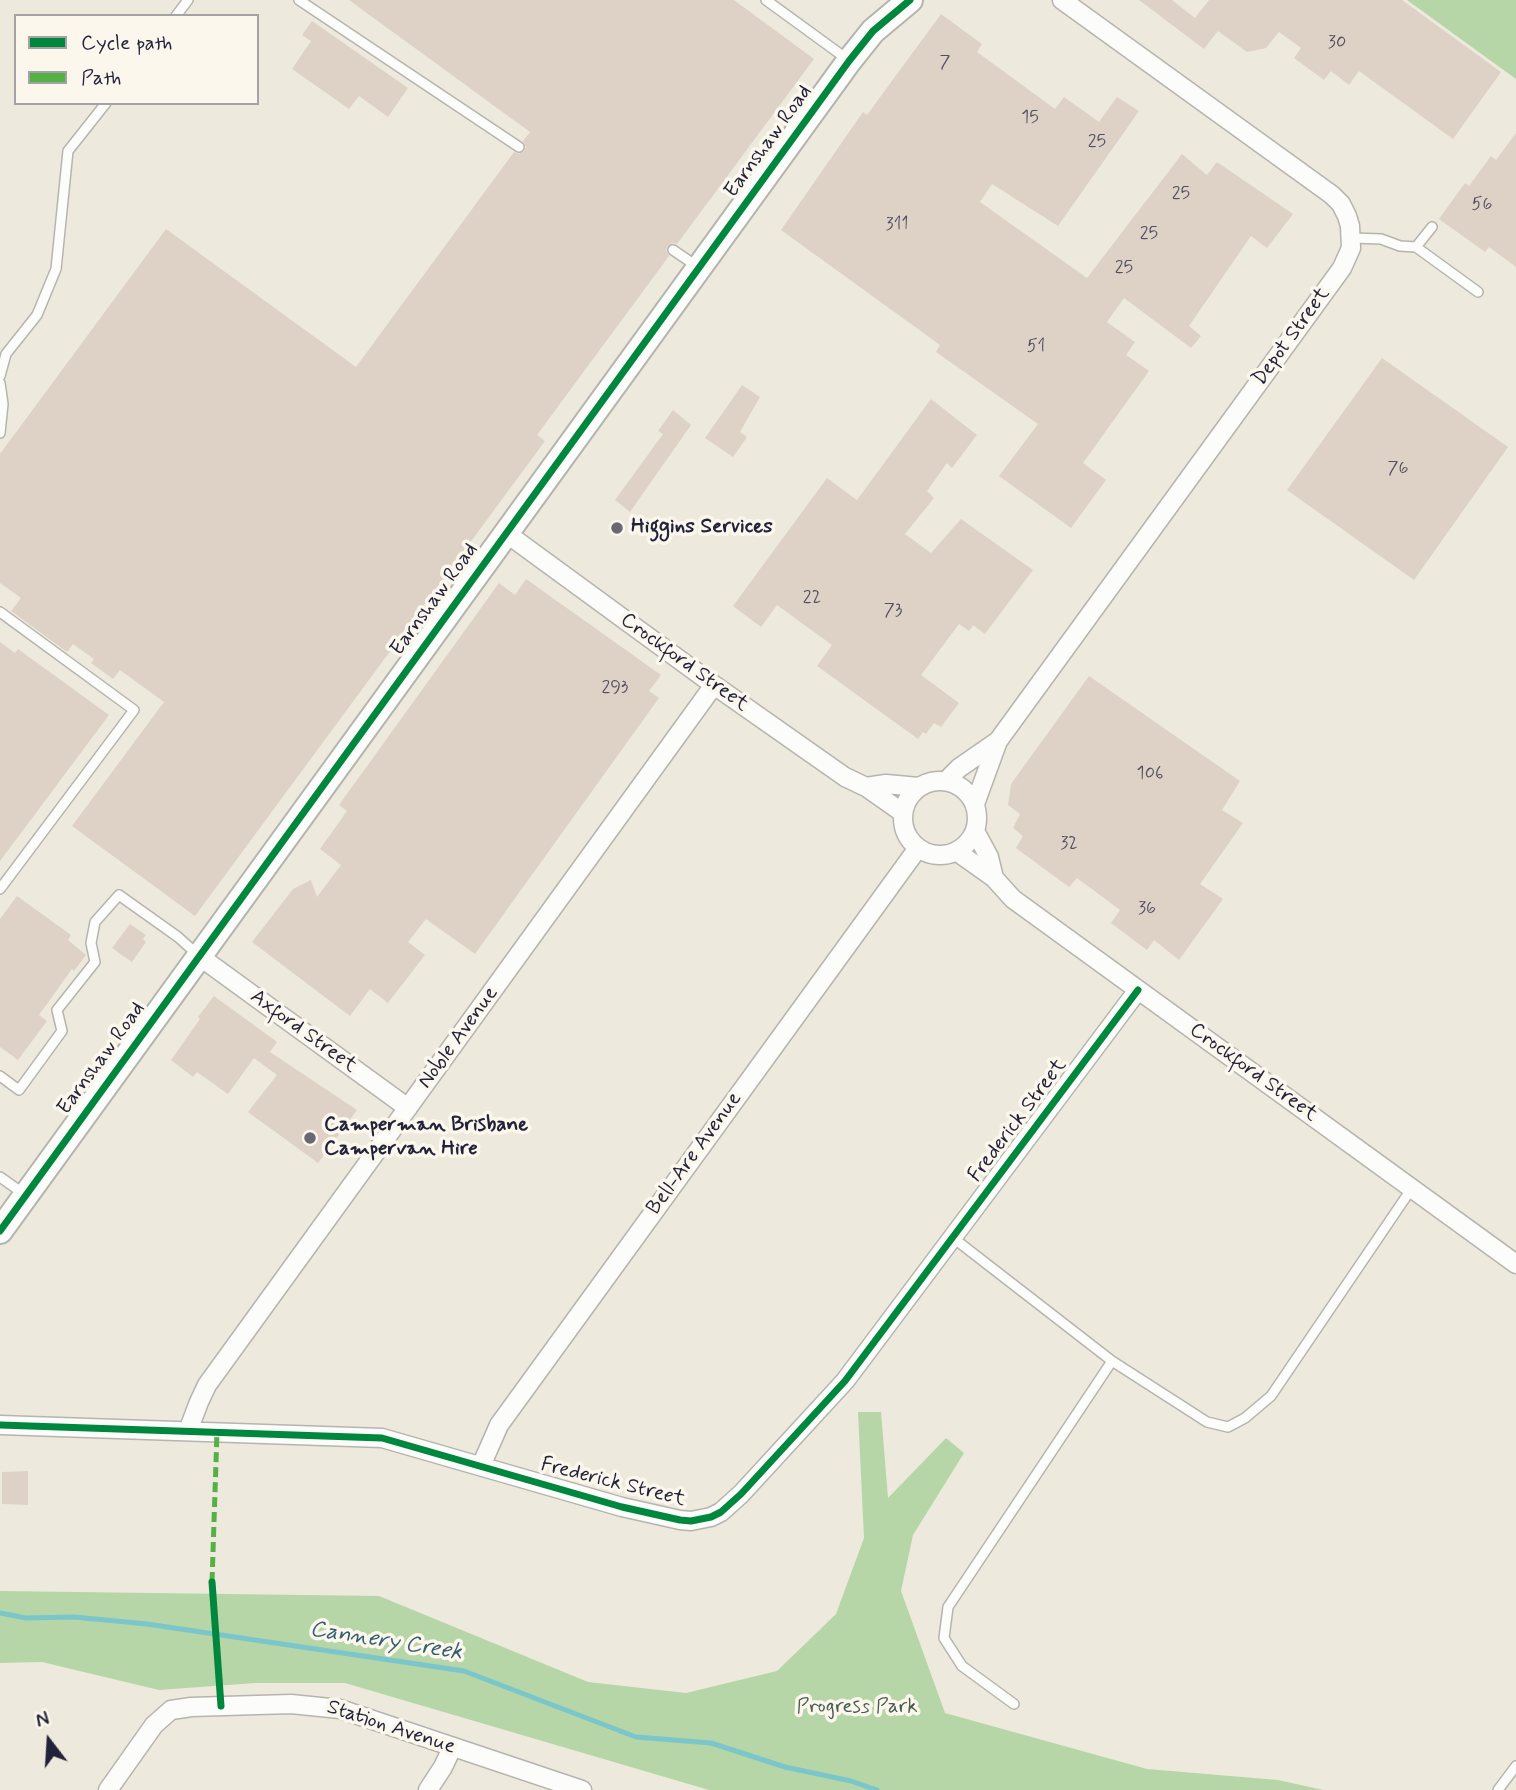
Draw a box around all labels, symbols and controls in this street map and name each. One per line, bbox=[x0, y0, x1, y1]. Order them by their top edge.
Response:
legend bbox=[14, 14, 259, 105]
text: Cycle path bbox=[81, 29, 172, 57]
house number: 30 bbox=[1328, 32, 1346, 54]
house number: 7 bbox=[940, 52, 950, 74]
text: Path bbox=[81, 64, 121, 92]
street label: Earnshaw Road bbox=[720, 81, 818, 203]
house number: 15 bbox=[1021, 107, 1039, 129]
house number: 25 bbox=[1088, 131, 1106, 153]
house number: 25 bbox=[1172, 183, 1190, 205]
house number: 56 bbox=[1472, 194, 1492, 216]
house number: 311 bbox=[886, 214, 908, 236]
house number: 25 bbox=[1140, 223, 1158, 245]
house number: 25 bbox=[1115, 257, 1133, 279]
street label: Depot Street bbox=[1248, 283, 1336, 391]
house number: 51 bbox=[1027, 336, 1045, 358]
house number: 76 bbox=[1388, 458, 1408, 480]
place label: Higgins Services bbox=[631, 515, 773, 541]
marker: Higgins Services bbox=[609, 520, 625, 536]
street label: Earnshaw Road bbox=[386, 539, 484, 661]
house number: 22 bbox=[803, 587, 821, 609]
house number: 73 bbox=[884, 600, 902, 622]
street label: Crockford Street bbox=[615, 608, 753, 718]
house number: 293 bbox=[602, 677, 628, 699]
house number: 106 bbox=[1137, 763, 1163, 785]
house number: 32 bbox=[1060, 833, 1078, 855]
house number: 36 bbox=[1138, 898, 1156, 920]
street label: Noble Avenue bbox=[414, 982, 504, 1094]
street label: Axford Street bbox=[245, 985, 361, 1079]
street label: Earnshaw Road bbox=[53, 998, 151, 1120]
street label: Crockford Street bbox=[1184, 1018, 1322, 1128]
street label: Frederick Street bbox=[963, 1054, 1073, 1188]
street label: Bell-Are Avenue bbox=[642, 1088, 748, 1220]
place label: Camperman Brisbane Campervan Hire bbox=[324, 1113, 528, 1163]
marker: Camperman Brisbane Campervan Hire bbox=[302, 1130, 318, 1146]
street label: Frederick Street bbox=[538, 1453, 688, 1513]
water label: Cannery Creek bbox=[308, 1616, 464, 1668]
street label: Station Avenue bbox=[324, 1695, 458, 1761]
park label: Progress Park bbox=[796, 1695, 918, 1721]
north arrow bbox=[14, 1706, 84, 1776]
text: N bbox=[33, 1707, 52, 1734]

